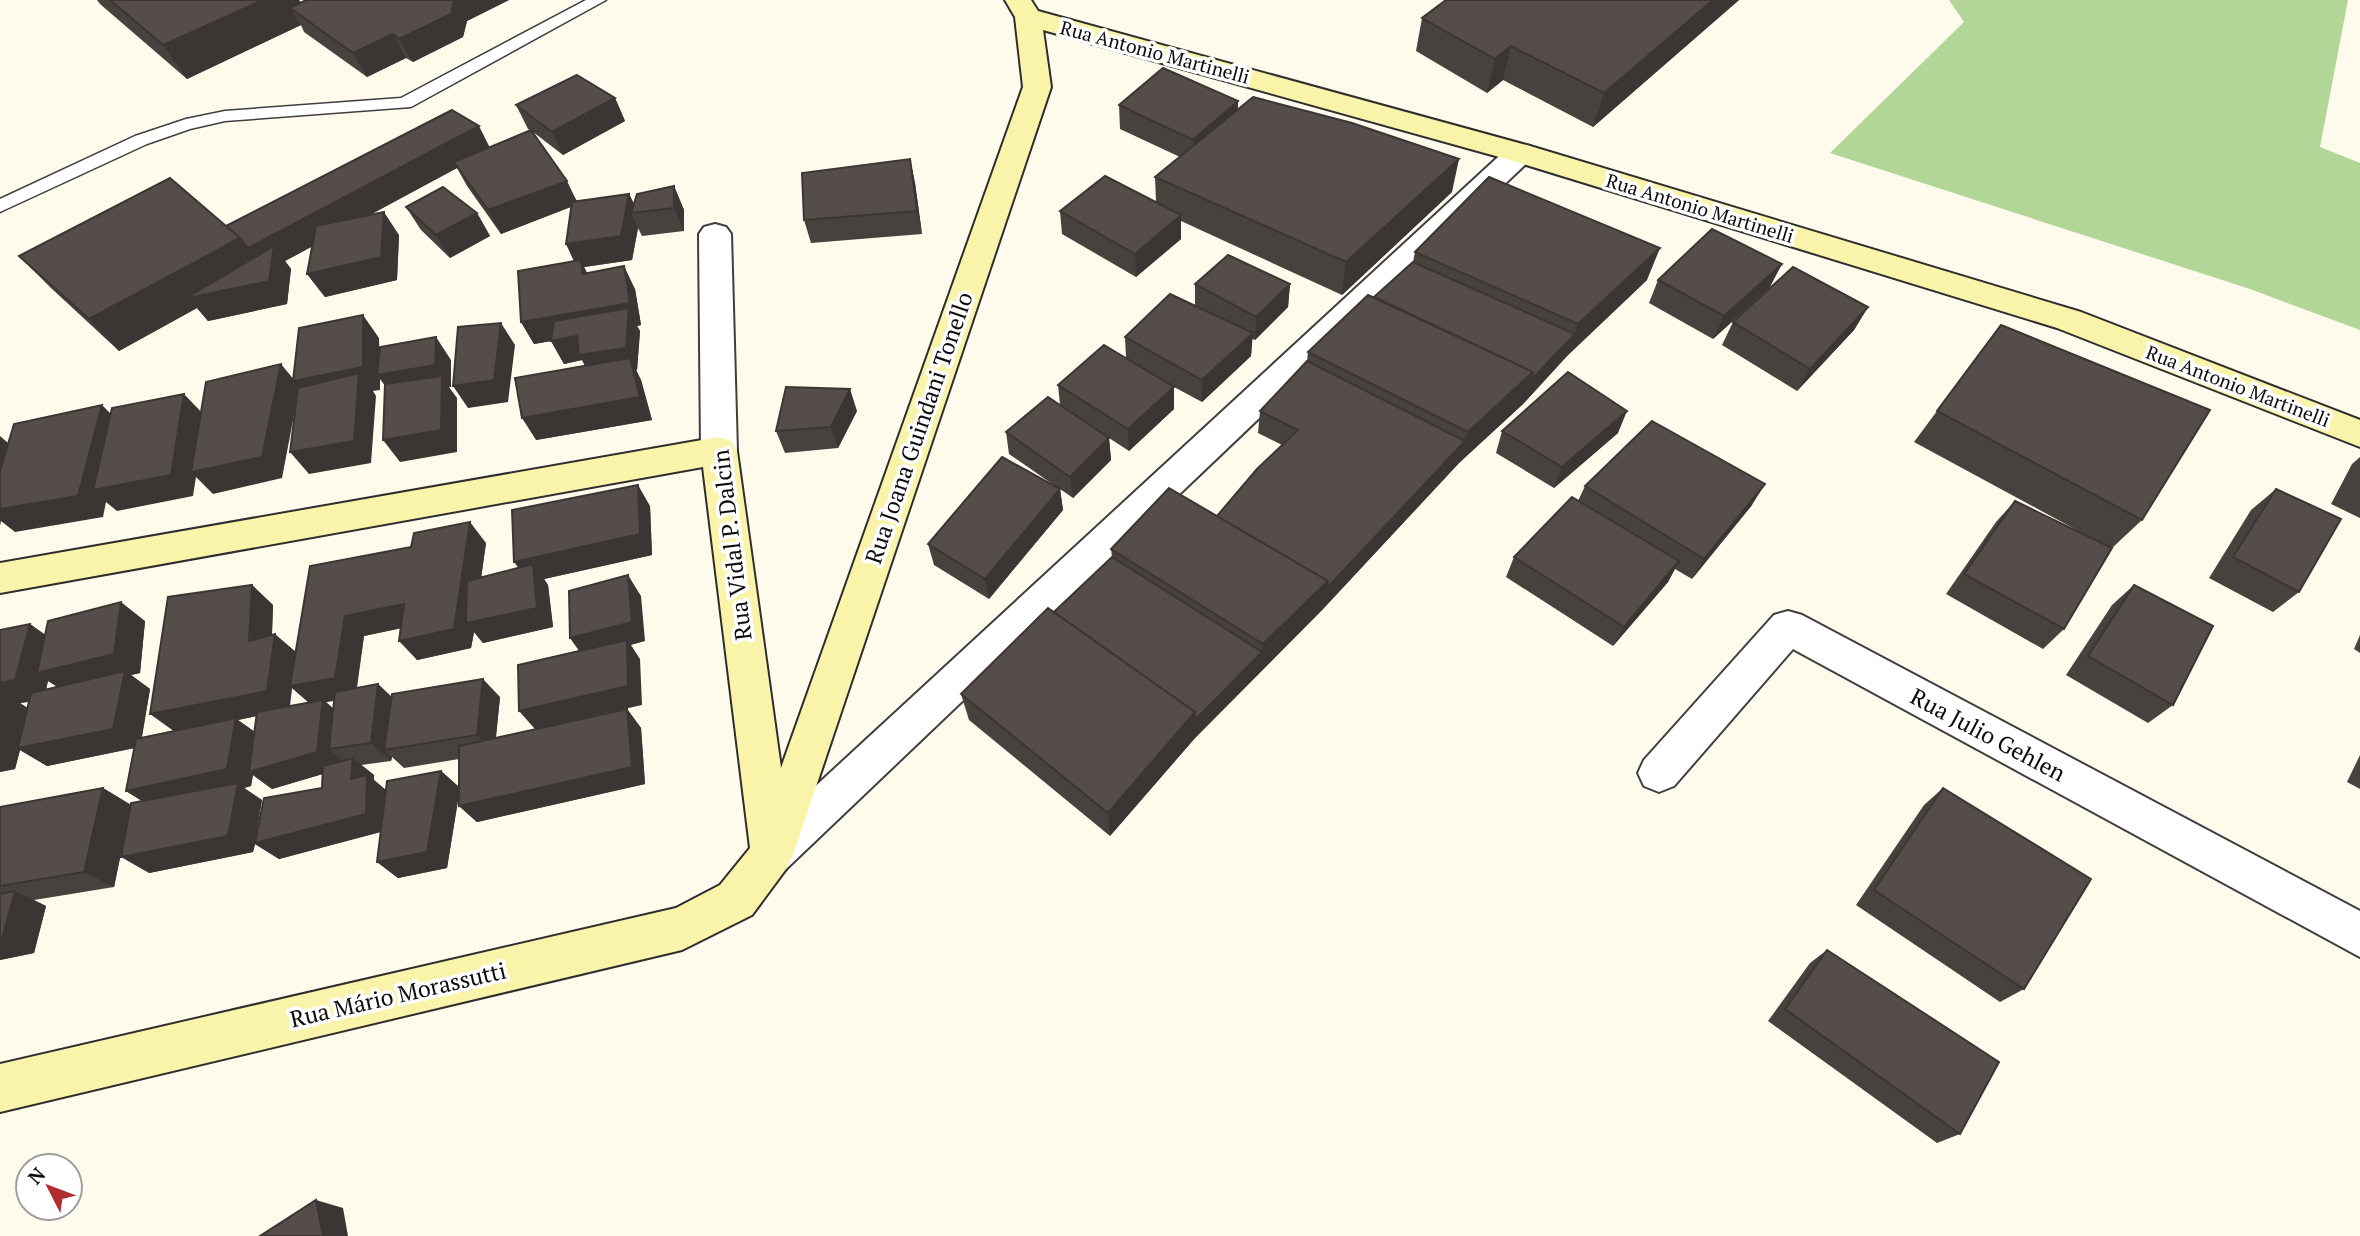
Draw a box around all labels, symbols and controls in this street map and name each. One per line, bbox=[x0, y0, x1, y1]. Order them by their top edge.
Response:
street label: Rua Antonio Martinelli bbox=[1058, 14, 1253, 89]
street label: Rua Antonio Martinelli bbox=[1603, 167, 1797, 248]
street label: Rua Joana Guindani Tonello bbox=[857, 288, 980, 568]
street label: Rua Antonio Martinelli bbox=[2143, 339, 2334, 432]
street label: Rua Vidal P. Dalcin bbox=[704, 448, 759, 642]
street label: Rua Julio Gehlen bbox=[1905, 681, 2071, 789]
street label: Rua Mário Morassutti bbox=[287, 955, 509, 1034]
north arrow bbox=[14, 1152, 84, 1222]
text: N bbox=[22, 1161, 51, 1189]

